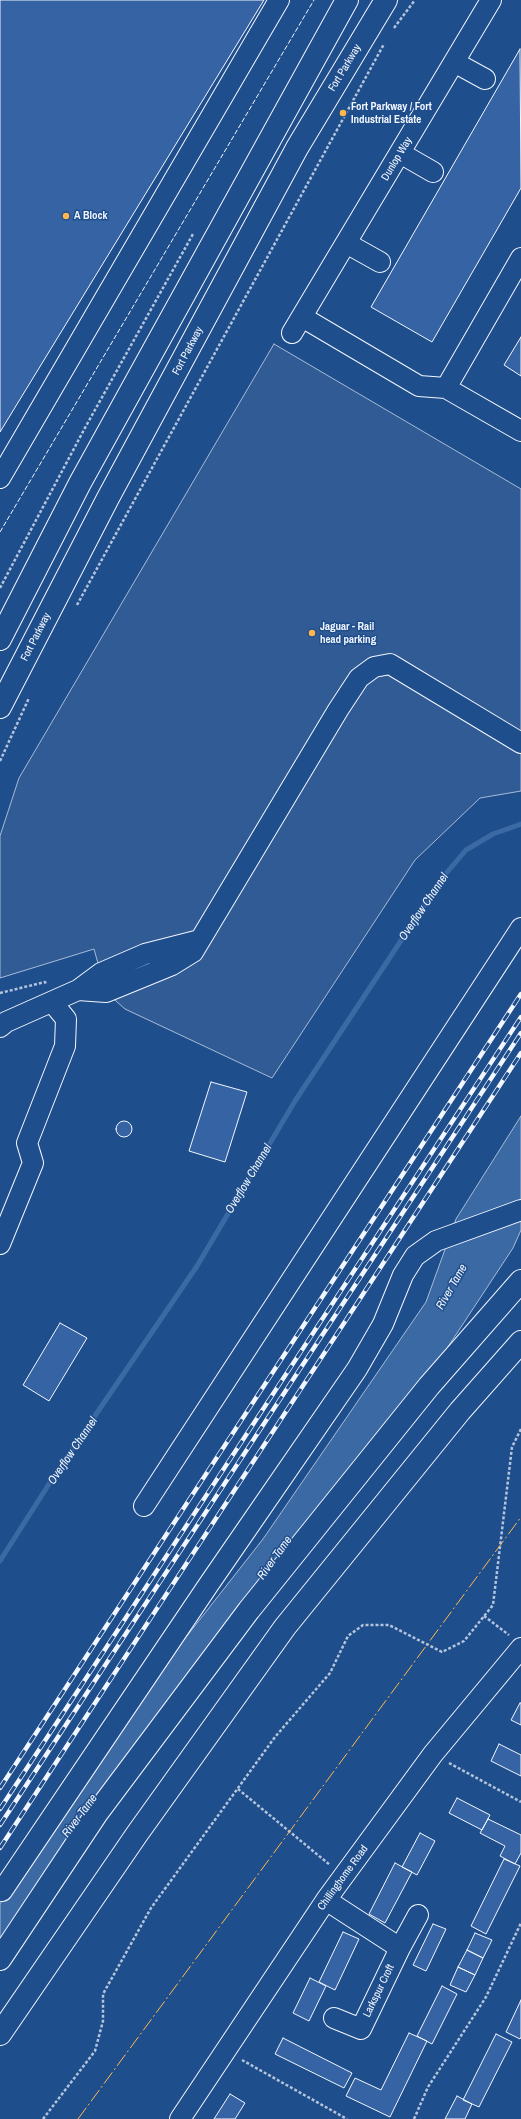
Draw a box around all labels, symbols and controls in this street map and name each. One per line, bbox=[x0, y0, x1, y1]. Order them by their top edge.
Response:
street label: Fort Parkway bbox=[326, 42, 364, 94]
place label: Fort Parkway / Fort Industrial Estate bbox=[351, 100, 432, 126]
marker: Fort Parkway / Fort Industrial Estate bbox=[338, 108, 348, 118]
street label: Dunlop Way bbox=[379, 135, 415, 183]
place label: A Block bbox=[74, 209, 108, 223]
marker: A Block bbox=[61, 211, 71, 221]
street label: Fort Parkway bbox=[170, 325, 206, 377]
street label: Fort Parkway bbox=[18, 611, 54, 663]
place label: Jaguar - Rail head parking bbox=[320, 620, 376, 646]
marker: Jaguar - Rail head parking bbox=[307, 628, 317, 638]
water label: Overflow Channel bbox=[396, 871, 452, 943]
water label: Overflow Channel bbox=[223, 1142, 275, 1216]
water label: River Tame bbox=[433, 1262, 471, 1312]
water label: Overflow Channel bbox=[45, 1415, 101, 1487]
water label: River Tame bbox=[254, 1534, 296, 1582]
water label: River Tame bbox=[59, 1792, 101, 1840]
street label: Chillinghome Road bbox=[315, 1843, 371, 1913]
street label: Larkspur Croft bbox=[361, 1962, 397, 2020]

